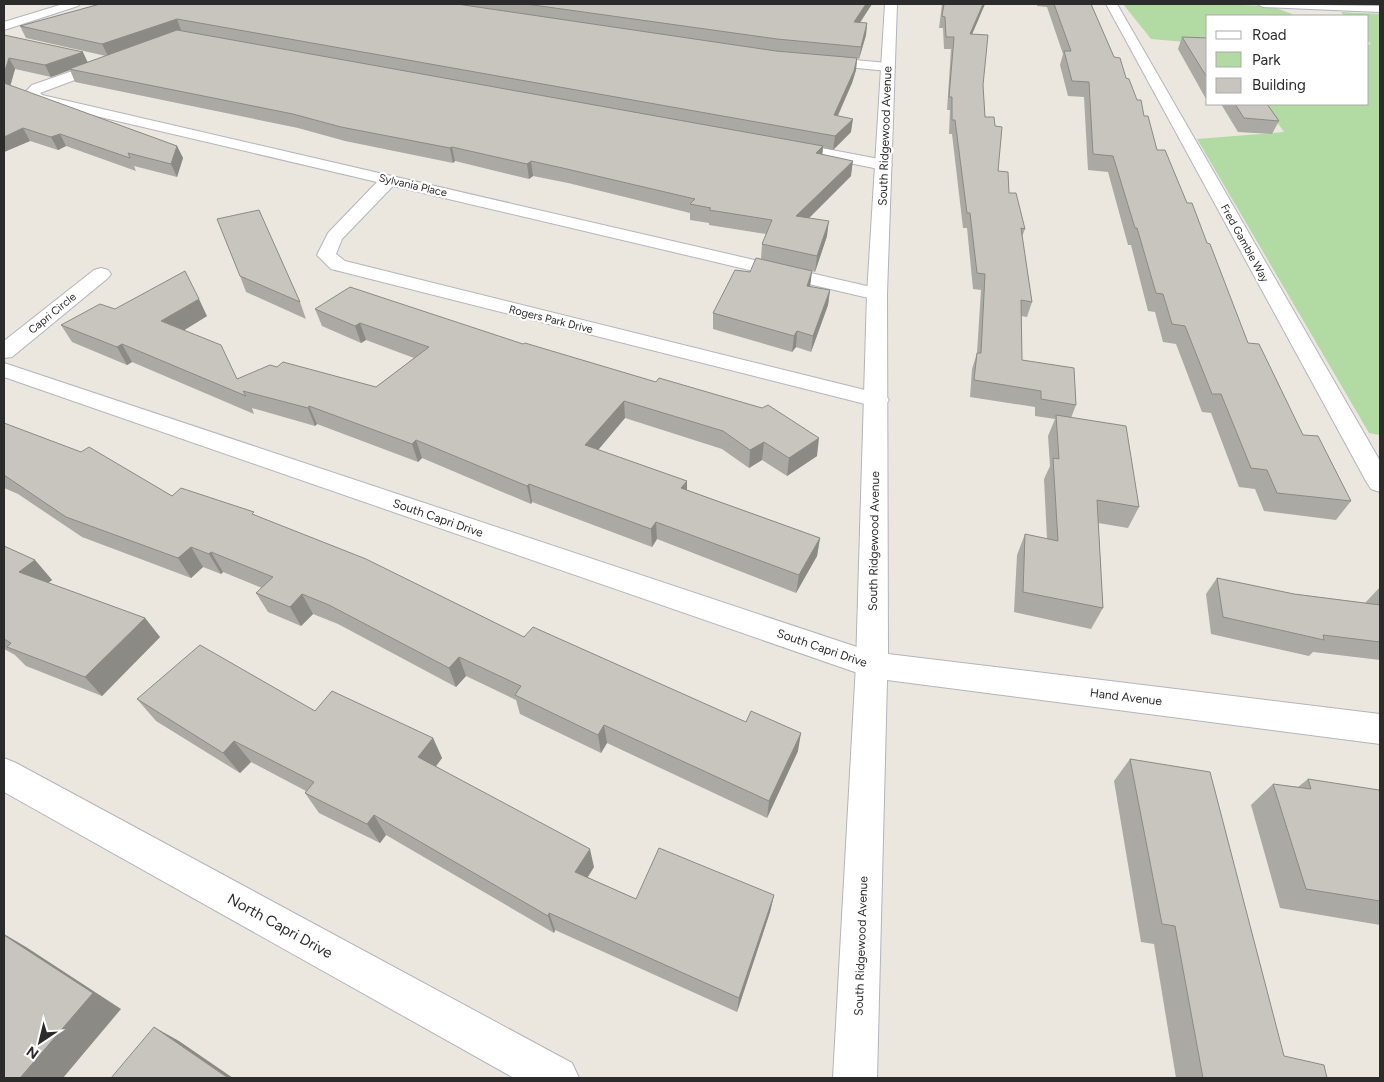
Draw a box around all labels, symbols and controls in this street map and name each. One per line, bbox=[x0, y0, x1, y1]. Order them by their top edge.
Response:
legend bbox=[1206, 15, 1369, 105]
text: Road bbox=[1252, 26, 1287, 44]
text: Park bbox=[1252, 51, 1281, 69]
street label: South Ridgewood Avenue bbox=[876, 65, 894, 206]
text: Building bbox=[1252, 76, 1306, 94]
street label: Sylvania Place bbox=[378, 171, 448, 200]
street label: Fred Gamble Way bbox=[1218, 202, 1271, 285]
street label: Capri Circle bbox=[26, 290, 79, 337]
street label: Rogers Park Drive bbox=[507, 303, 594, 336]
street label: South Ridgewood Avenue bbox=[866, 471, 882, 611]
street label: South Capri Drive bbox=[391, 496, 485, 540]
street label: South Capri Drive bbox=[775, 626, 869, 670]
street label: Hand Avenue bbox=[1089, 686, 1163, 708]
street label: South Ridgewood Avenue bbox=[852, 875, 870, 1016]
street label: North Capri Drive bbox=[224, 890, 336, 962]
north arrow bbox=[15, 1017, 65, 1067]
text: N bbox=[24, 1042, 42, 1062]

